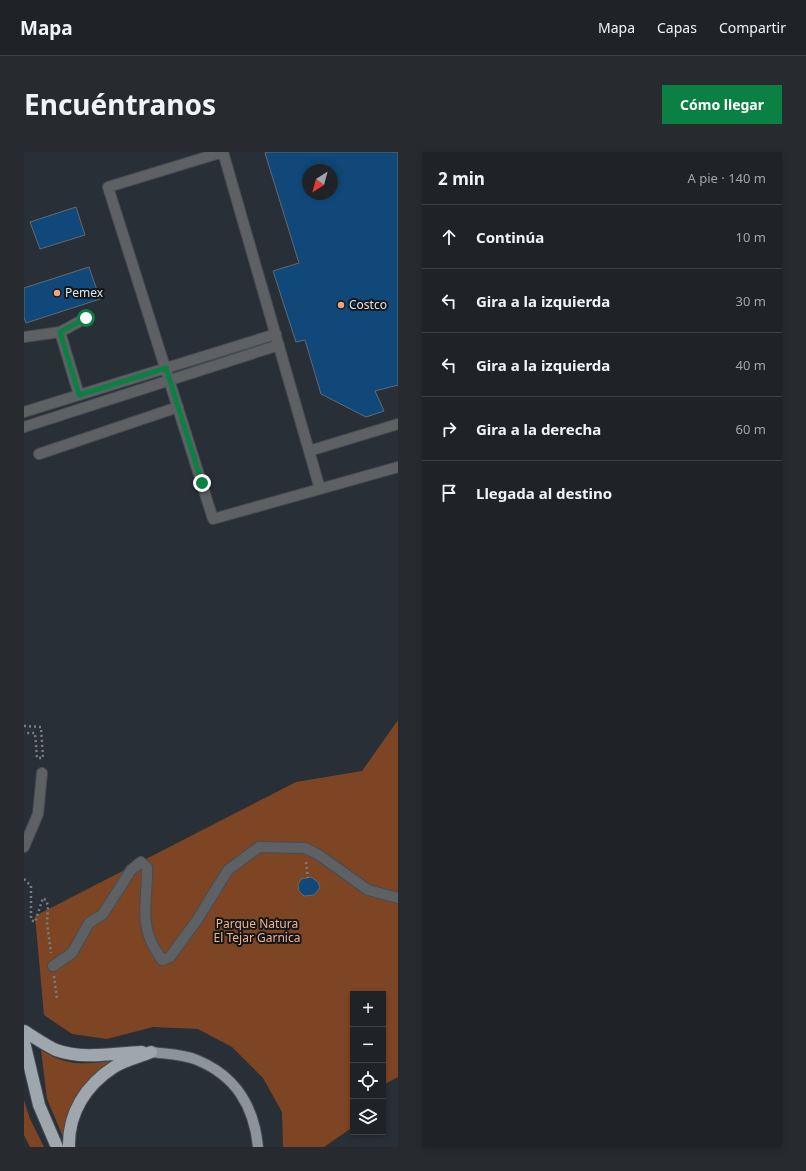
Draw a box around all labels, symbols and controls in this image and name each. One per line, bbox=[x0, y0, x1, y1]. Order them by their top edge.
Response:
text: Mapa bbox=[20, 15, 73, 41]
text: Mapa bbox=[598, 18, 635, 37]
text: Capas bbox=[657, 18, 697, 37]
text: Compartir bbox=[719, 18, 786, 37]
text: Encuéntranos bbox=[24, 85, 216, 123]
button: Cómo llegar bbox=[662, 85, 782, 124]
north arrow bbox=[302, 164, 338, 200]
text: 2 min bbox=[438, 167, 485, 190]
text: A pie · 140 m bbox=[688, 169, 766, 187]
icon: ahead bbox=[438, 226, 460, 248]
text: Continúa bbox=[476, 227, 544, 247]
text: 10 m bbox=[736, 228, 766, 246]
place label: Pemex bbox=[65, 284, 104, 301]
marker: Pemex bbox=[52, 288, 62, 298]
icon: left bbox=[438, 290, 460, 312]
text: Gira a la izquierda bbox=[476, 291, 610, 311]
text: 30 m bbox=[736, 292, 766, 310]
place label: Costco bbox=[349, 296, 387, 313]
marker: Costco bbox=[336, 300, 346, 310]
route start bbox=[77, 309, 95, 327]
icon: left bbox=[438, 354, 460, 376]
text: Gira a la izquierda bbox=[476, 355, 610, 375]
text: 40 m bbox=[736, 356, 766, 374]
icon: right bbox=[438, 418, 460, 440]
text: Gira a la derecha bbox=[476, 419, 601, 439]
text: 60 m bbox=[736, 420, 766, 438]
route end bbox=[193, 474, 211, 492]
icon: arrive bbox=[438, 482, 460, 504]
text: Llegada al destino bbox=[476, 483, 612, 503]
park label: Parque Natura El Tejar Garnica bbox=[214, 915, 300, 946]
map controls bbox=[350, 991, 386, 1135]
button: + bbox=[350, 991, 386, 1027]
button: − bbox=[350, 1027, 386, 1063]
button: locate bbox=[350, 1063, 386, 1099]
button: layers bbox=[350, 1099, 386, 1135]

